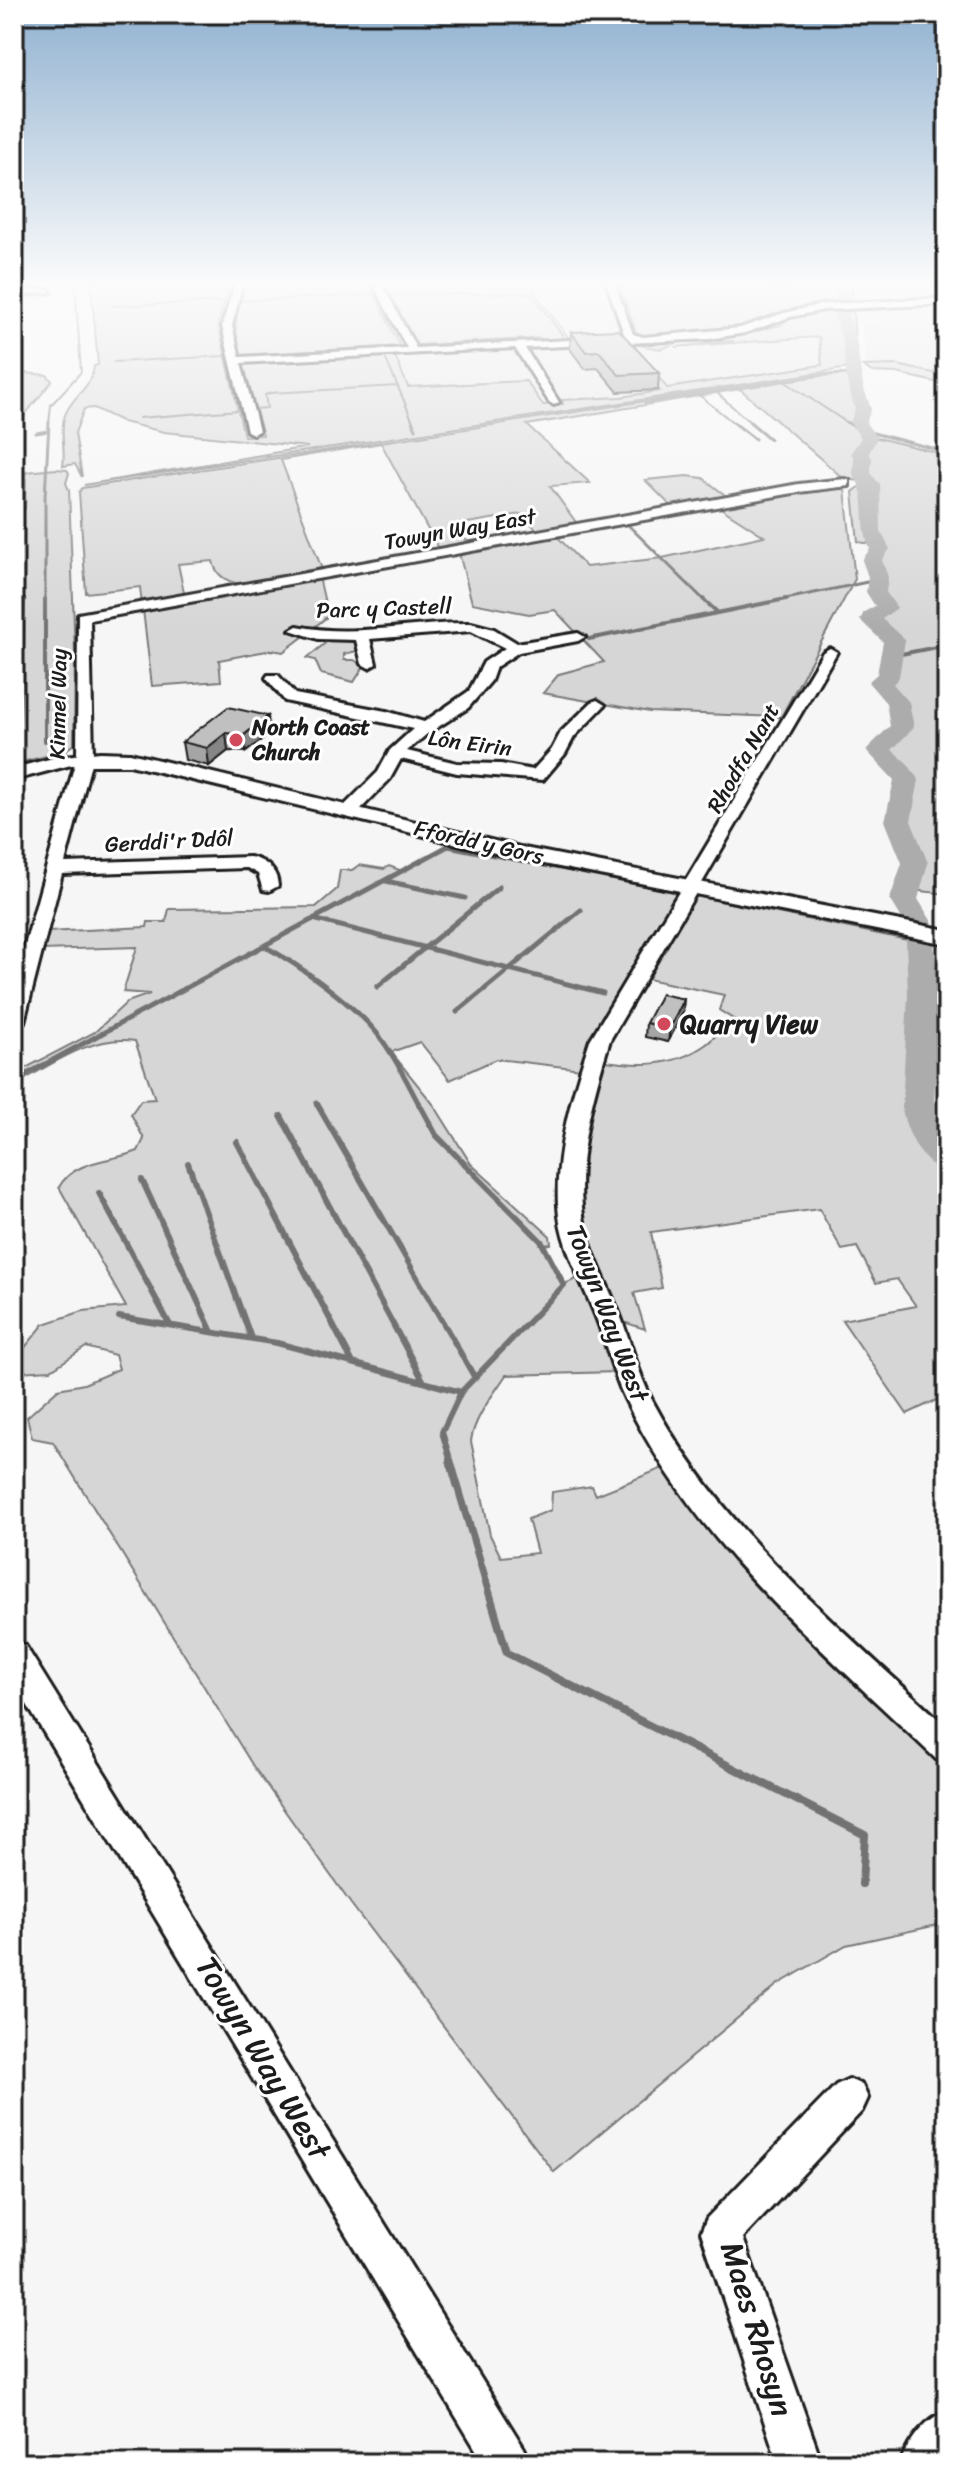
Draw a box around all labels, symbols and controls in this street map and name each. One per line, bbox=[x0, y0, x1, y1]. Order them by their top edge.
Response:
street label: Towyn Way East bbox=[381, 496, 540, 562]
street label: Parc y Castell bbox=[316, 586, 453, 630]
street label: Kinmel Way bbox=[38, 648, 78, 760]
street label: Rhodfa Nant bbox=[696, 695, 791, 820]
place label: North Coast Church bbox=[251, 708, 370, 772]
street label: Lôn Eirin bbox=[426, 718, 514, 768]
marker: North Coast Church bbox=[227, 731, 245, 749]
street label: Ffordd y Gors bbox=[410, 808, 549, 876]
street label: Gerddi'r Ddôl bbox=[104, 818, 235, 864]
place label: Quarry View bbox=[680, 1001, 819, 1047]
marker: Quarry View bbox=[655, 1015, 673, 1033]
street label: Towyn Way West bbox=[553, 1217, 664, 1410]
street label: Towyn Way West bbox=[179, 1945, 347, 2172]
street label: Maes Rhosyn bbox=[703, 2234, 811, 2424]

